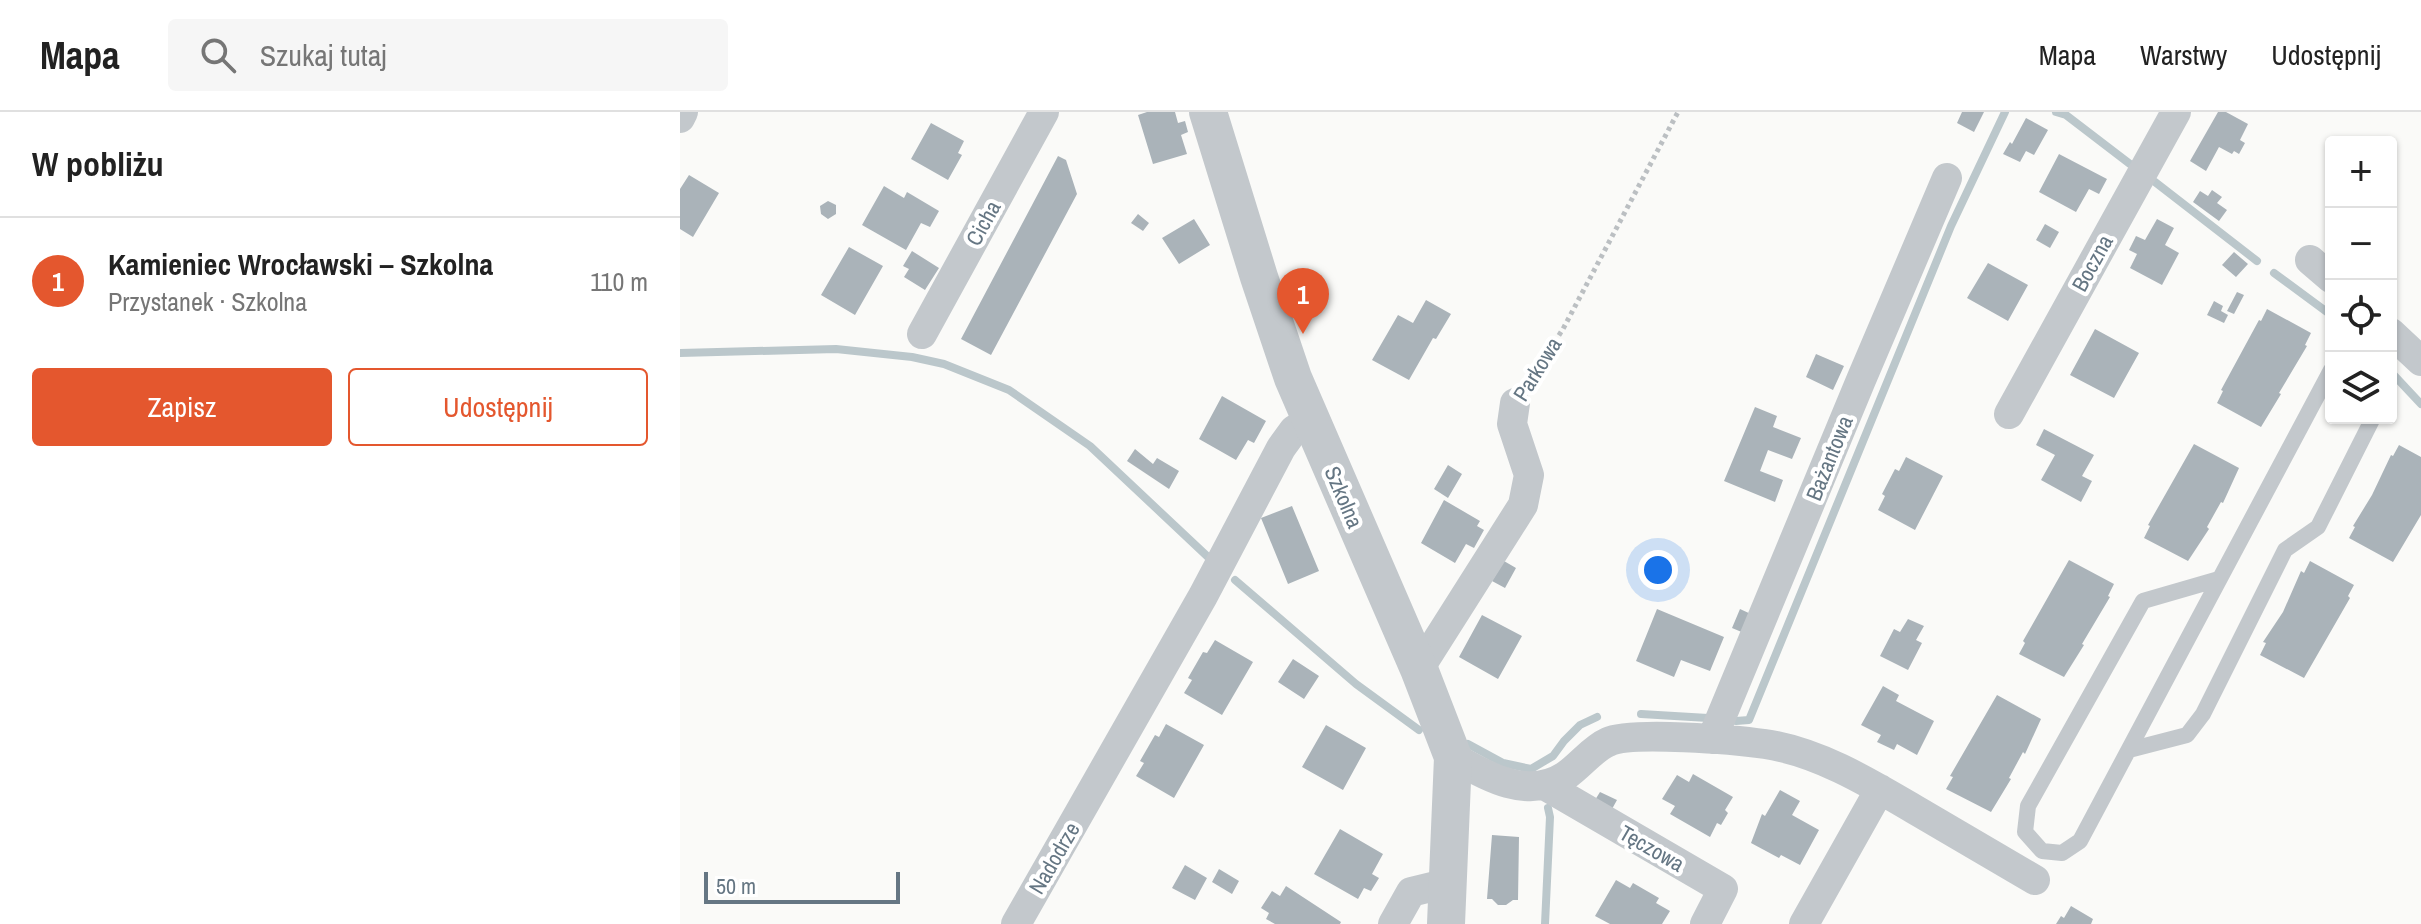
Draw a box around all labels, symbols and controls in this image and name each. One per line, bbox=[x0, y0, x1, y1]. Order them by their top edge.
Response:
search box bbox=[168, 19, 728, 91]
text: Mapa bbox=[40, 30, 120, 81]
icon: search bbox=[196, 33, 240, 77]
text: Szukaj tutaj bbox=[260, 35, 387, 75]
text: Mapa bbox=[2039, 36, 2096, 74]
text: Warstwy bbox=[2140, 36, 2227, 74]
text: Udostępnij bbox=[2271, 36, 2381, 74]
map controls bbox=[2325, 136, 2397, 424]
button: + bbox=[2325, 136, 2397, 208]
text: W pobliżu bbox=[32, 141, 164, 187]
street label: Cicha bbox=[958, 195, 1008, 251]
button: − bbox=[2325, 208, 2397, 280]
street label: Boczna bbox=[2064, 229, 2120, 297]
text: Kamieniec Wrocławski – Szkolna bbox=[108, 244, 493, 284]
text: 1 bbox=[52, 264, 64, 299]
text: 110 m bbox=[590, 264, 648, 299]
pin: 1 bbox=[1277, 268, 1329, 334]
button: locate bbox=[2325, 280, 2397, 352]
text: Przystanek · Szkolna bbox=[108, 284, 307, 319]
street label: Parkowa bbox=[1506, 331, 1568, 407]
button: layers bbox=[2325, 352, 2397, 424]
button: Zapisz bbox=[32, 368, 332, 446]
button: Udostępnij bbox=[348, 368, 648, 446]
street label: Bażantowa bbox=[1798, 411, 1860, 505]
street label: Szkolna bbox=[1318, 462, 1370, 532]
your location bbox=[1638, 550, 1678, 590]
street label: Nadodrze bbox=[1021, 817, 1087, 899]
street label: Tęczowa bbox=[1614, 817, 1690, 879]
scale bar bbox=[704, 868, 900, 904]
text: 50 m bbox=[716, 871, 756, 901]

